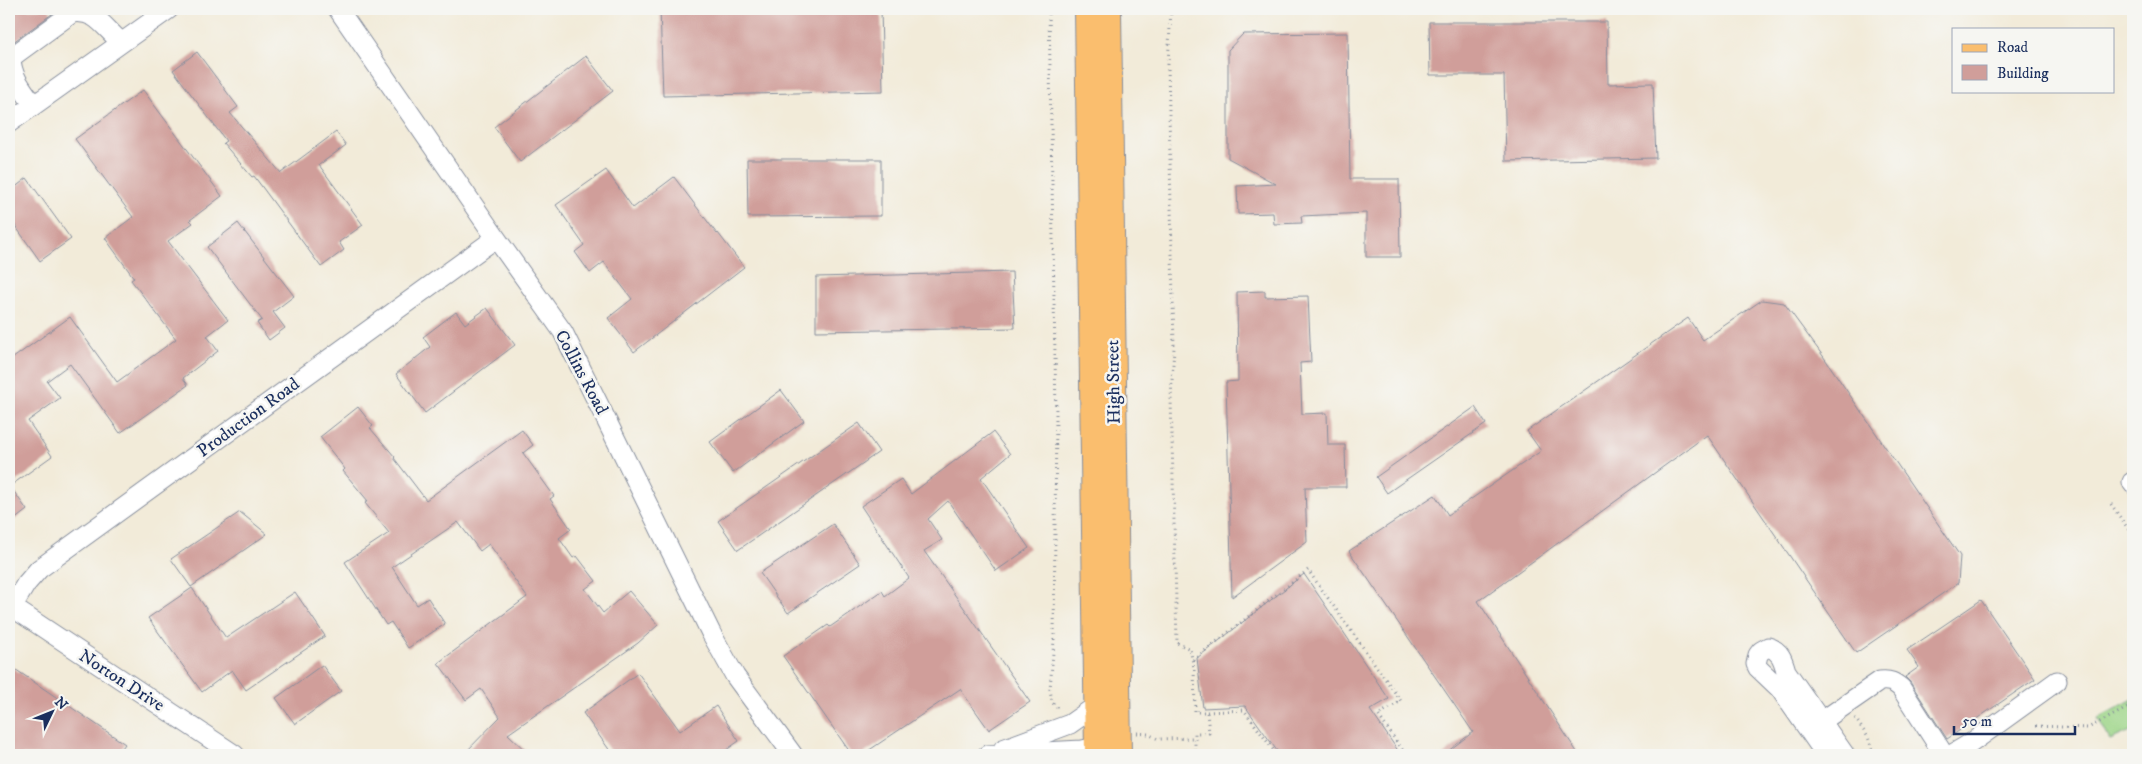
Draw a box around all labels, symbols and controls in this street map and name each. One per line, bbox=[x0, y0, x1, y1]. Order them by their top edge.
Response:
legend bbox=[1952, 28, 2114, 92]
text: Road bbox=[1997, 38, 2029, 57]
text: Building bbox=[1997, 64, 2049, 83]
street label: Collins Road bbox=[550, 326, 613, 419]
street label: High Street bbox=[1102, 339, 1126, 424]
street label: Production Road bbox=[193, 373, 304, 462]
street label: Norton Drive bbox=[75, 645, 168, 717]
north arrow bbox=[28, 686, 78, 736]
text: N bbox=[50, 693, 72, 715]
scale bar bbox=[1954, 704, 2076, 736]
text: 50 m bbox=[1962, 712, 1992, 731]

